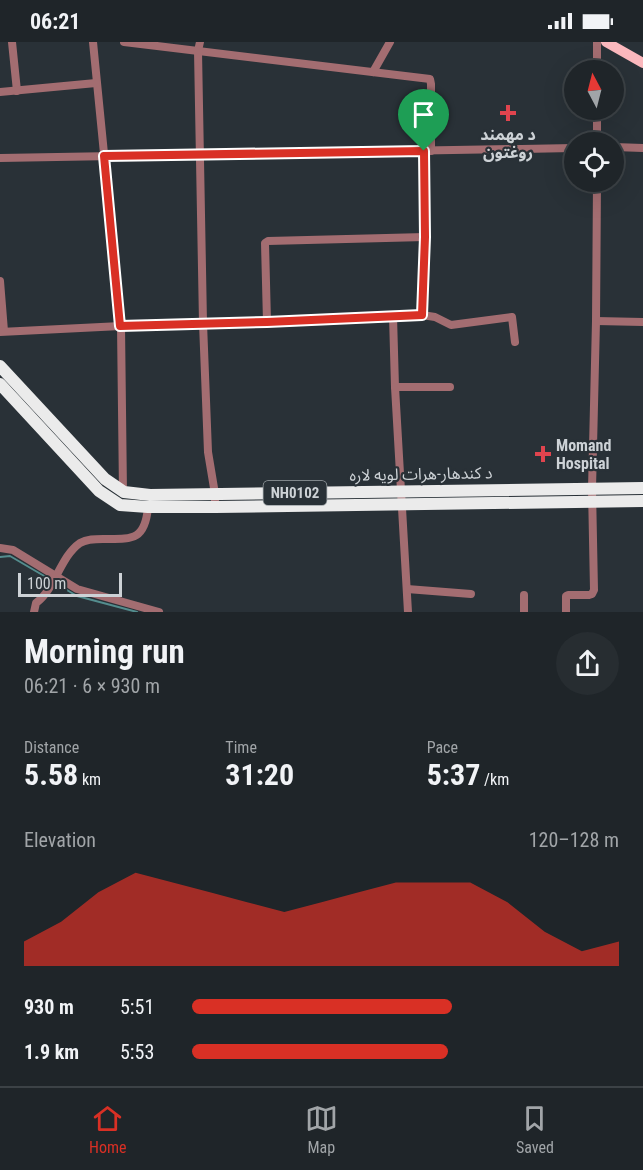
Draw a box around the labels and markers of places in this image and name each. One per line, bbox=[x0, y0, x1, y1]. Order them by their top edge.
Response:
pin bbox=[398, 89, 449, 151]
marker: د مهمند روغتون bbox=[499, 104, 517, 122]
place label: د مهمند روغتون bbox=[480, 125, 536, 162]
place label: Momand Hospital bbox=[556, 436, 611, 473]
marker: Momand Hospital bbox=[534, 445, 552, 463]

